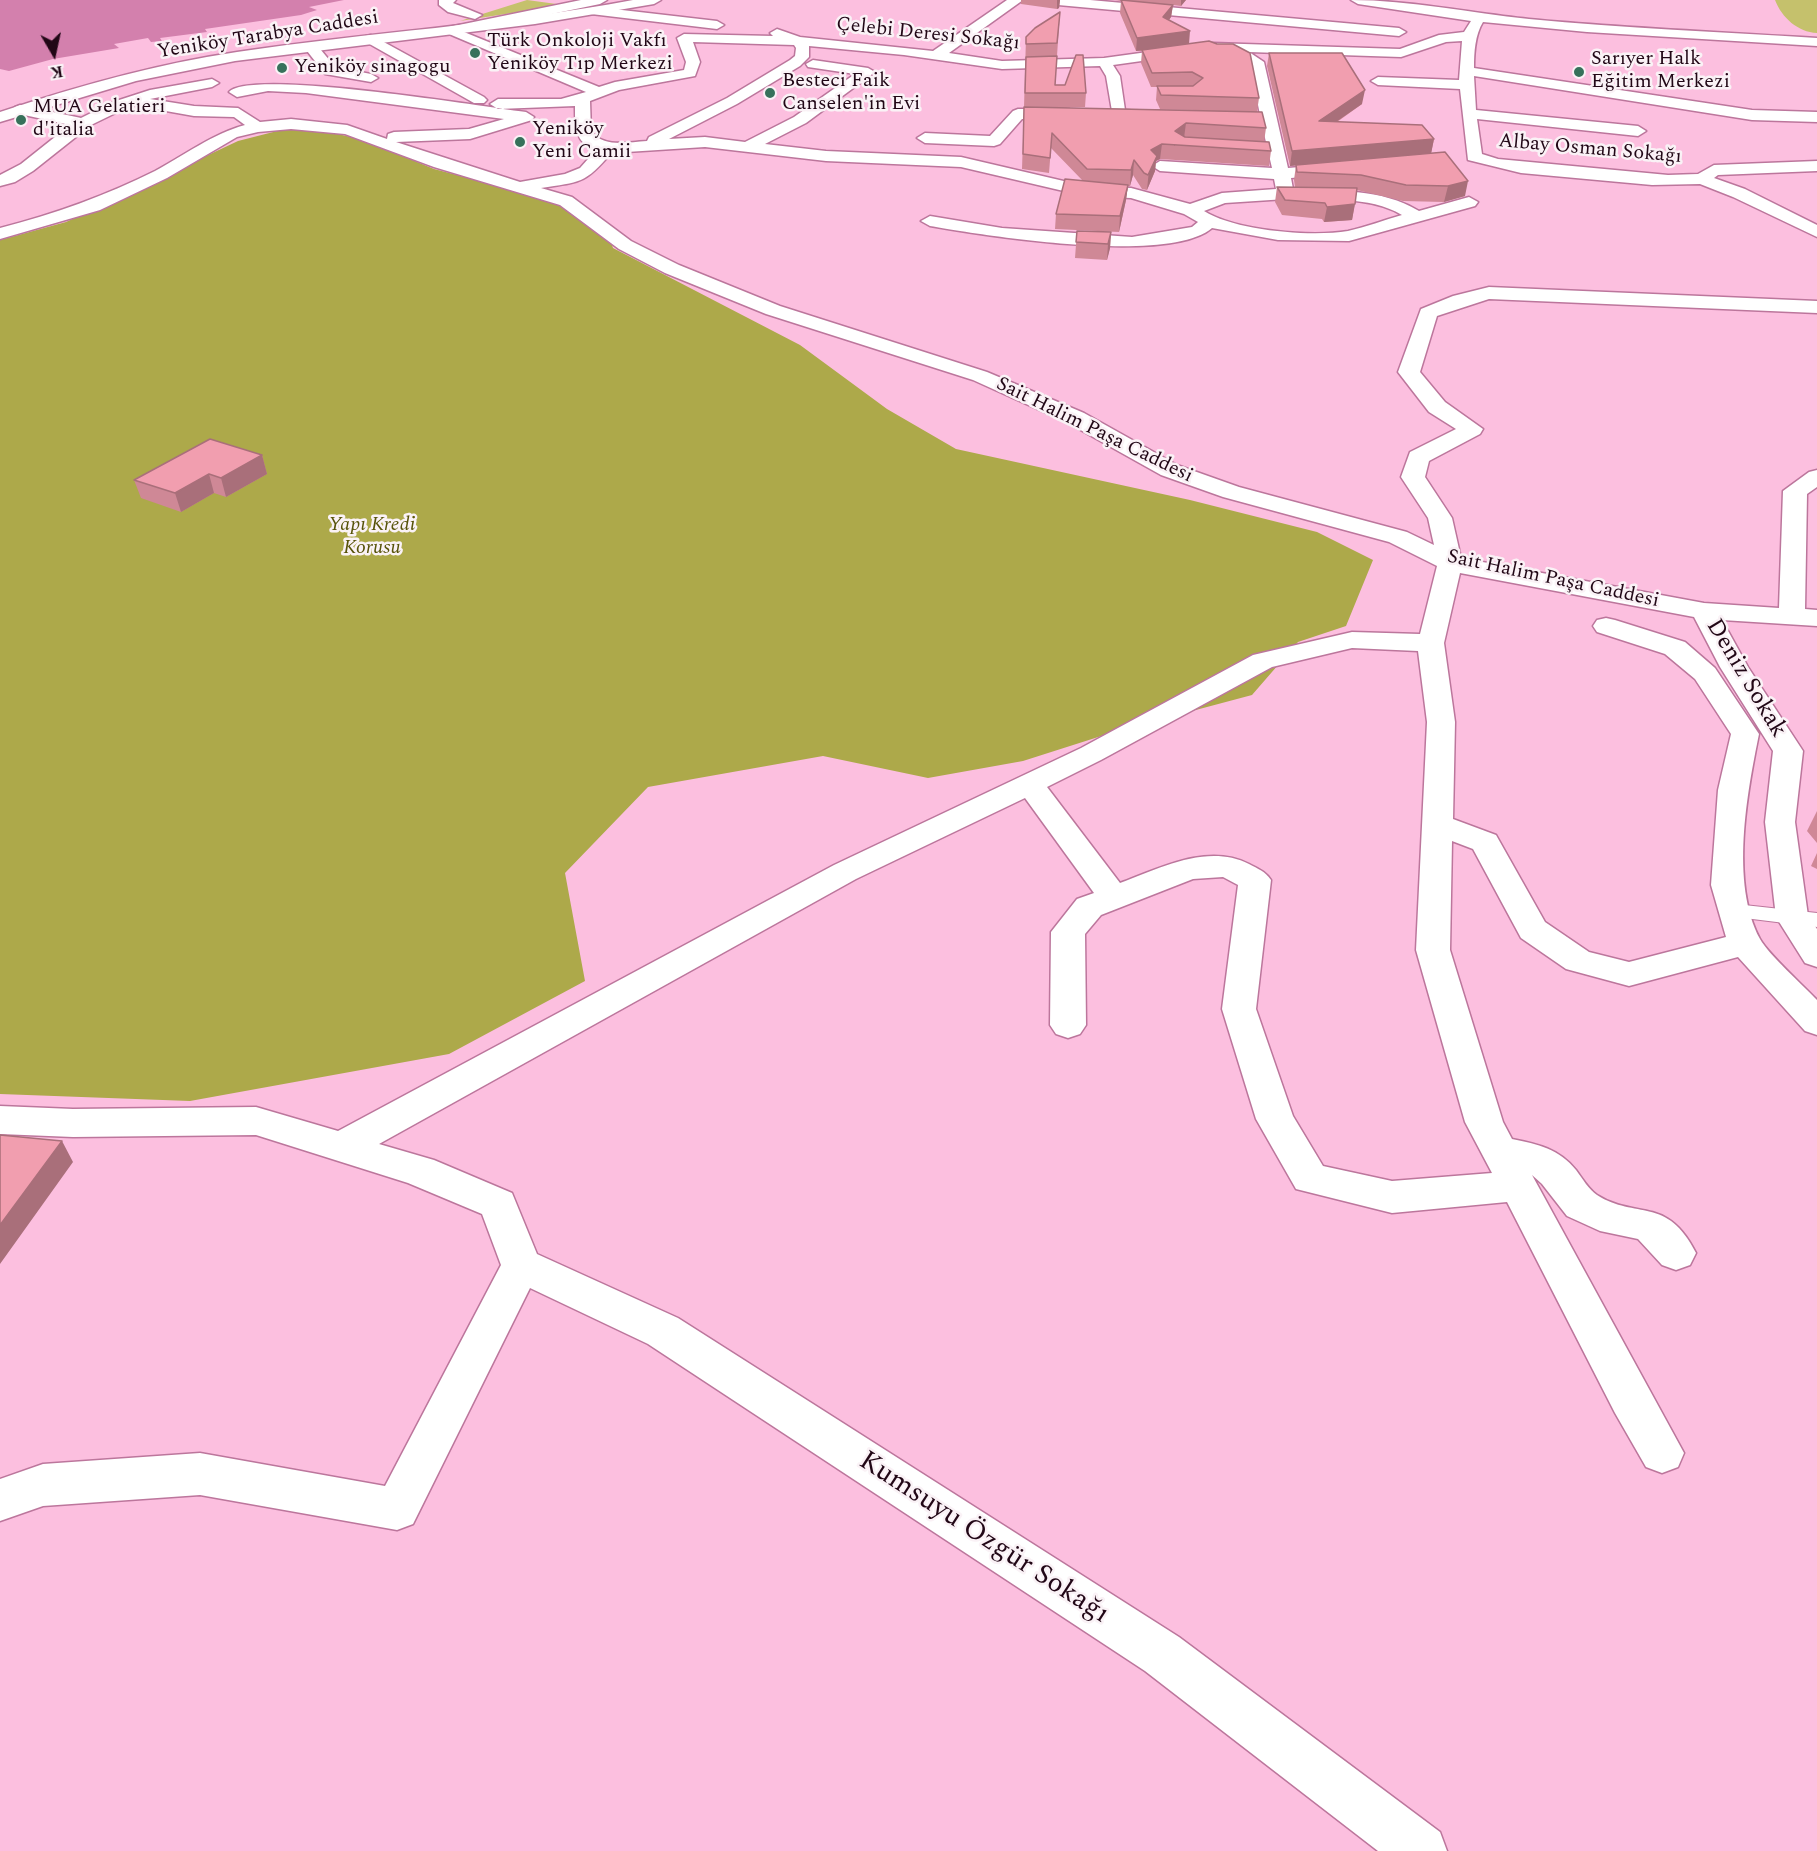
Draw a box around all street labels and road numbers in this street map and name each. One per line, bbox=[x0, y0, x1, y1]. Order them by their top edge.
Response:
street label: Yeniköy Tarabya Caddesi bbox=[156, 7, 380, 65]
street label: Çelebi Deresi Sokağı bbox=[835, 13, 1021, 57]
street label: Albay Osman Sokağı bbox=[1497, 130, 1683, 170]
street label: Sait Halim Paşa Caddesi bbox=[992, 373, 1196, 489]
street label: Sait Halim Paşa Caddesi bbox=[1445, 546, 1661, 614]
street label: Deniz Sokak bbox=[1698, 614, 1792, 744]
street label: Kumsuyu Özgür Sokağı bbox=[852, 1446, 1114, 1632]

